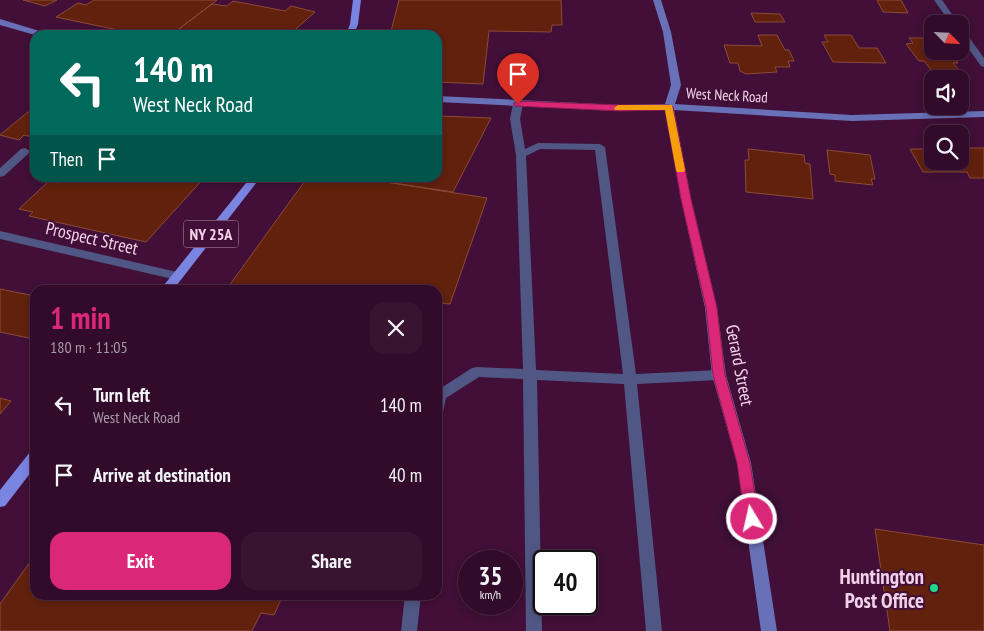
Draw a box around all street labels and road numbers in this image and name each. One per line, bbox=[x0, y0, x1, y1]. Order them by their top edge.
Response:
street label: West Neck Road bbox=[686, 83, 768, 107]
street label: Prospect Street bbox=[44, 216, 140, 260]
road number: NY 25A bbox=[184, 220, 238, 248]
street label: Gerard Street bbox=[721, 322, 759, 408]

